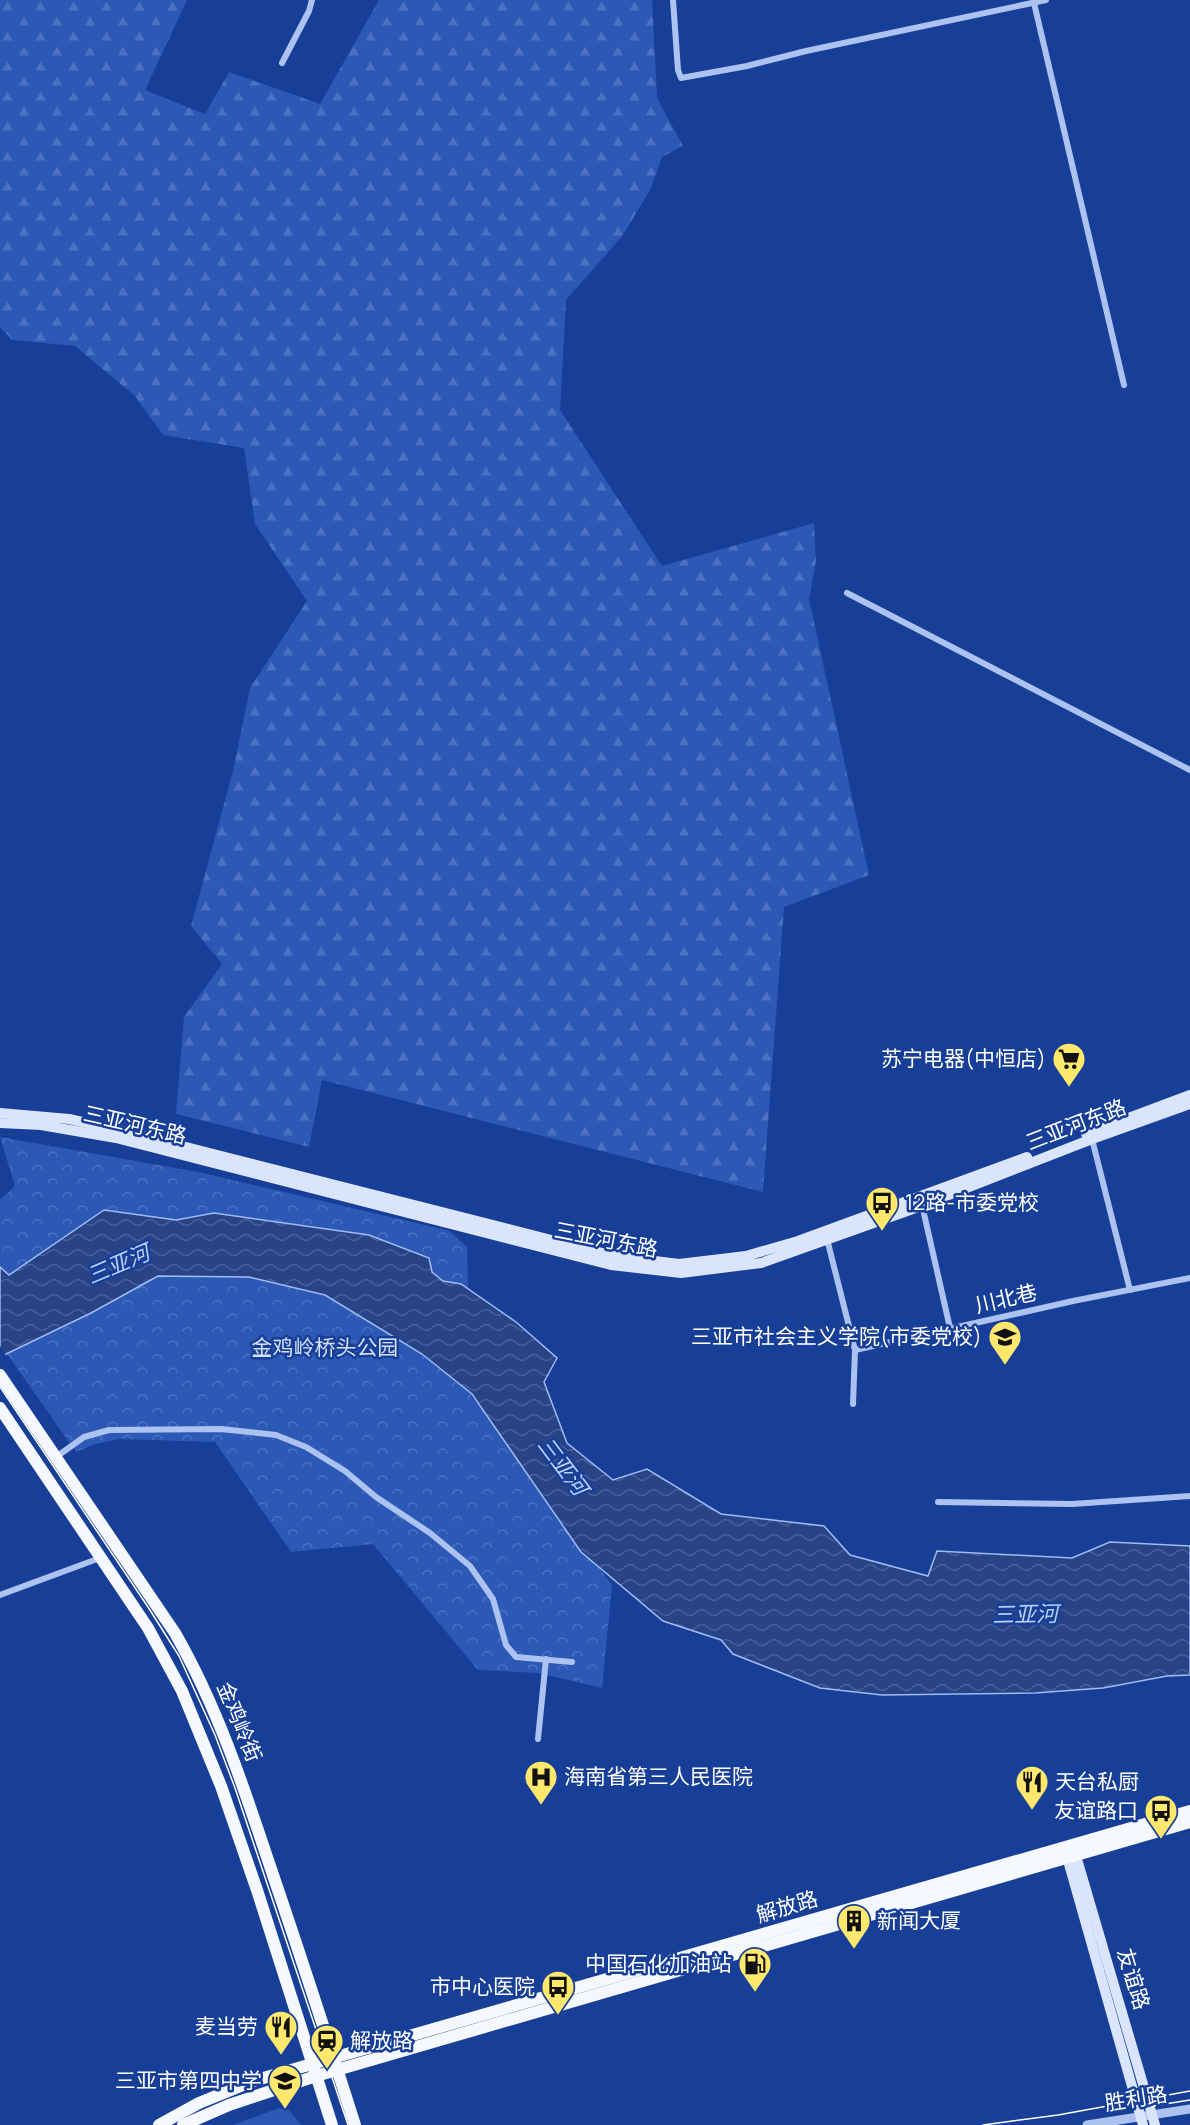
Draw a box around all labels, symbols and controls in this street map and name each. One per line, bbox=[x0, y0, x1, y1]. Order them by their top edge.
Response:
supermarket icon: 苏宁电器(中恒店) bbox=[1051, 1041, 1087, 1088]
place label: 苏宁电器(中恒店) bbox=[881, 1044, 1046, 1072]
street label: 三亚河东路 bbox=[1022, 1092, 1130, 1156]
street label: 三亚河东路 bbox=[81, 1099, 190, 1149]
bus stop icon: 12路-市委党校 bbox=[864, 1185, 900, 1232]
place label: 12路-市委党校 bbox=[905, 1188, 1039, 1216]
street label: 三亚河东路 bbox=[552, 1215, 660, 1263]
water label: 三亚河 bbox=[82, 1236, 158, 1291]
street label: 川北巷 bbox=[972, 1277, 1040, 1319]
school or university icon: 三亚市社会主义学院(市委党校) bbox=[987, 1319, 1023, 1366]
place label: 三亚市社会主义学院(市委党校) bbox=[691, 1322, 982, 1350]
park label: 金鸡岭桥头公园 bbox=[252, 1333, 399, 1361]
water label: 三亚河 bbox=[531, 1431, 597, 1505]
water label: 三亚河 bbox=[992, 1598, 1062, 1630]
street label: 金鸡岭街 bbox=[211, 1677, 269, 1766]
hospital icon: 海南省第三人民医院 bbox=[523, 1759, 559, 1806]
place label: 海南省第三人民医院 bbox=[564, 1762, 753, 1790]
restaurant icon: 天台私厨 bbox=[1014, 1764, 1050, 1811]
place label: 天台私厨 bbox=[1055, 1767, 1139, 1795]
bus stop icon: 友谊路口 bbox=[1143, 1793, 1179, 1840]
place label: 友谊路口 bbox=[1054, 1796, 1138, 1824]
street label: 解放路 bbox=[753, 1884, 821, 1928]
building icon: 新闻大厦 bbox=[836, 1903, 872, 1950]
place label: 新闻大厦 bbox=[877, 1906, 961, 1934]
street label: 友谊路 bbox=[1111, 1944, 1157, 2013]
fuel station icon: 中国石化加油站 bbox=[737, 1946, 773, 1993]
place label: 中国石化加油站 bbox=[585, 1949, 732, 1977]
bus stop icon: 市中心医院 bbox=[540, 1969, 576, 2016]
place label: 市中心医院 bbox=[430, 1972, 535, 2000]
restaurant icon: 麦当劳 bbox=[263, 2009, 299, 2056]
place label: 麦当劳 bbox=[195, 2012, 258, 2040]
station icon: 解放路 bbox=[309, 2023, 345, 2070]
place label: 解放路 bbox=[350, 2026, 413, 2054]
school or university icon: 三亚市第四中学 bbox=[267, 2063, 303, 2110]
place label: 三亚市第四中学 bbox=[115, 2066, 262, 2094]
street label: 胜利路 bbox=[1103, 2079, 1169, 2117]

